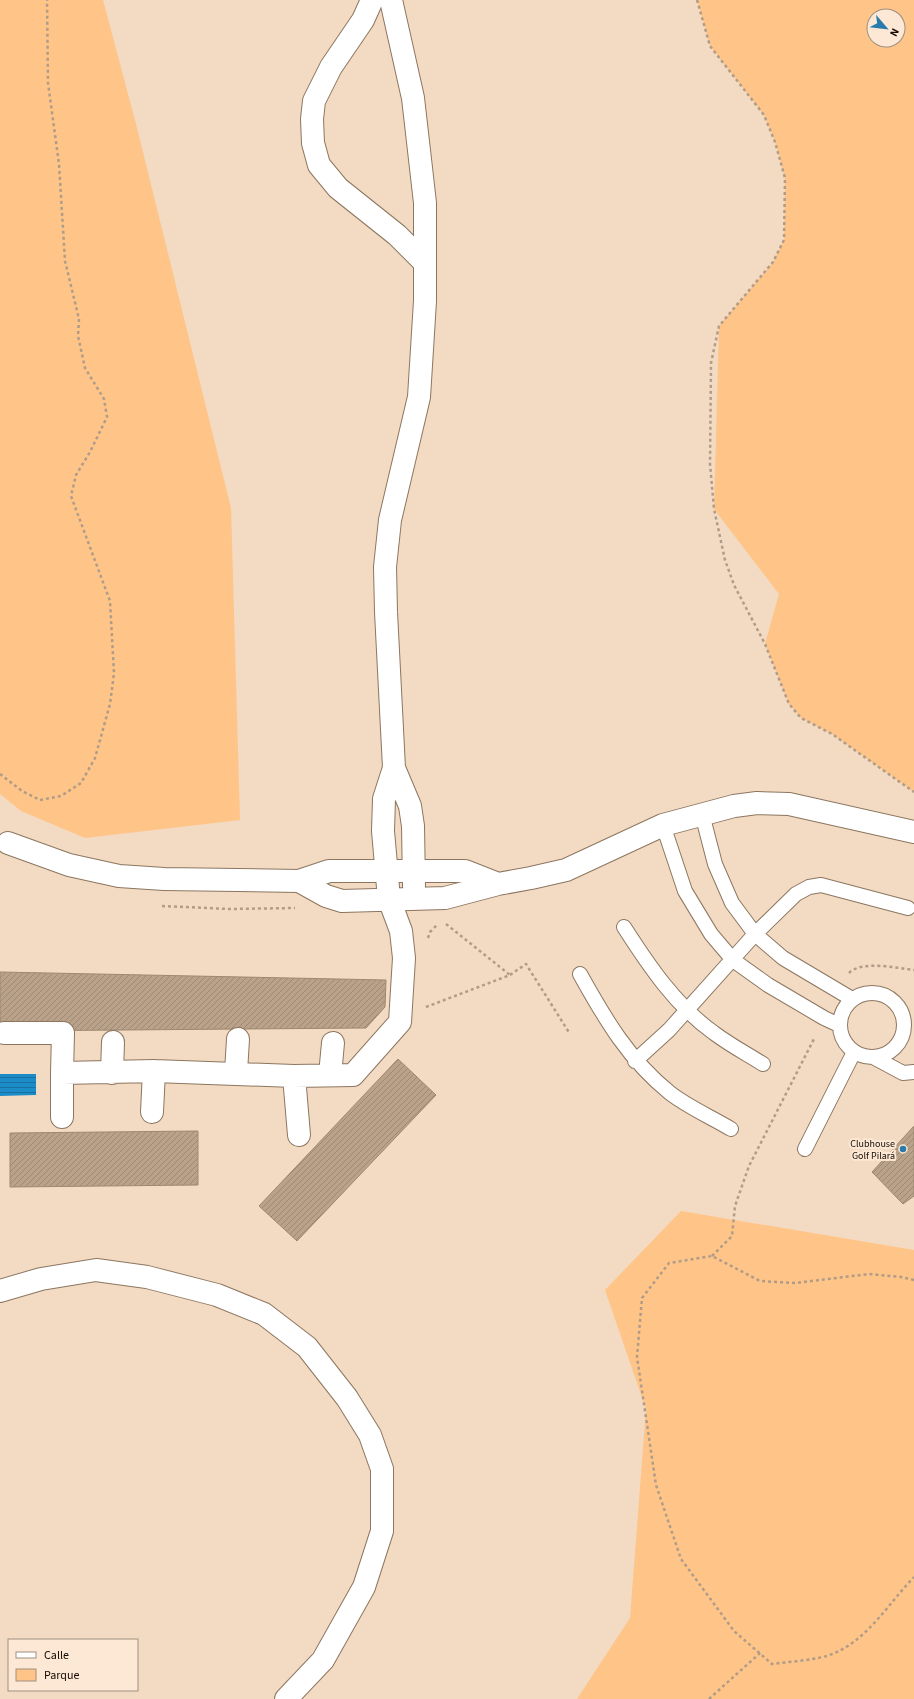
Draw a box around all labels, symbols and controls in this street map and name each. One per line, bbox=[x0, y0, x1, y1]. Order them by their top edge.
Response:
north arrow bbox=[866, 8, 906, 48]
text: N bbox=[886, 26, 903, 39]
place label: Clubhouse Golf Pilará bbox=[850, 1137, 895, 1163]
marker: Clubhouse Golf Pilará bbox=[898, 1144, 908, 1154]
legend bbox=[8, 1639, 138, 1691]
text: Calle bbox=[44, 1647, 69, 1664]
text: Parque bbox=[44, 1667, 80, 1684]

